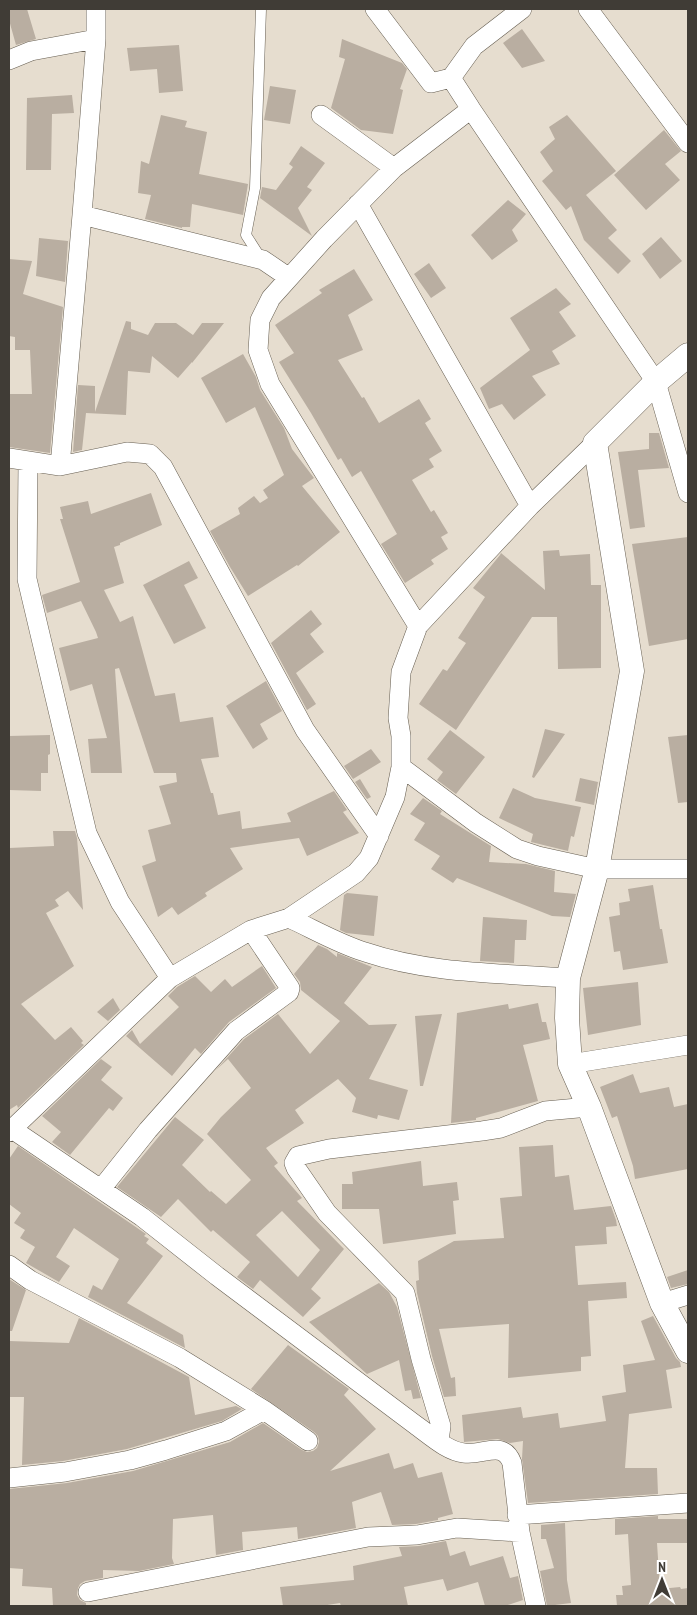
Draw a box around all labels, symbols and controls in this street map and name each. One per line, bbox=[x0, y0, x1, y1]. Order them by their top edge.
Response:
north arrow bbox=[637, 1555, 687, 1605]
text: N bbox=[658, 1558, 666, 1576]

